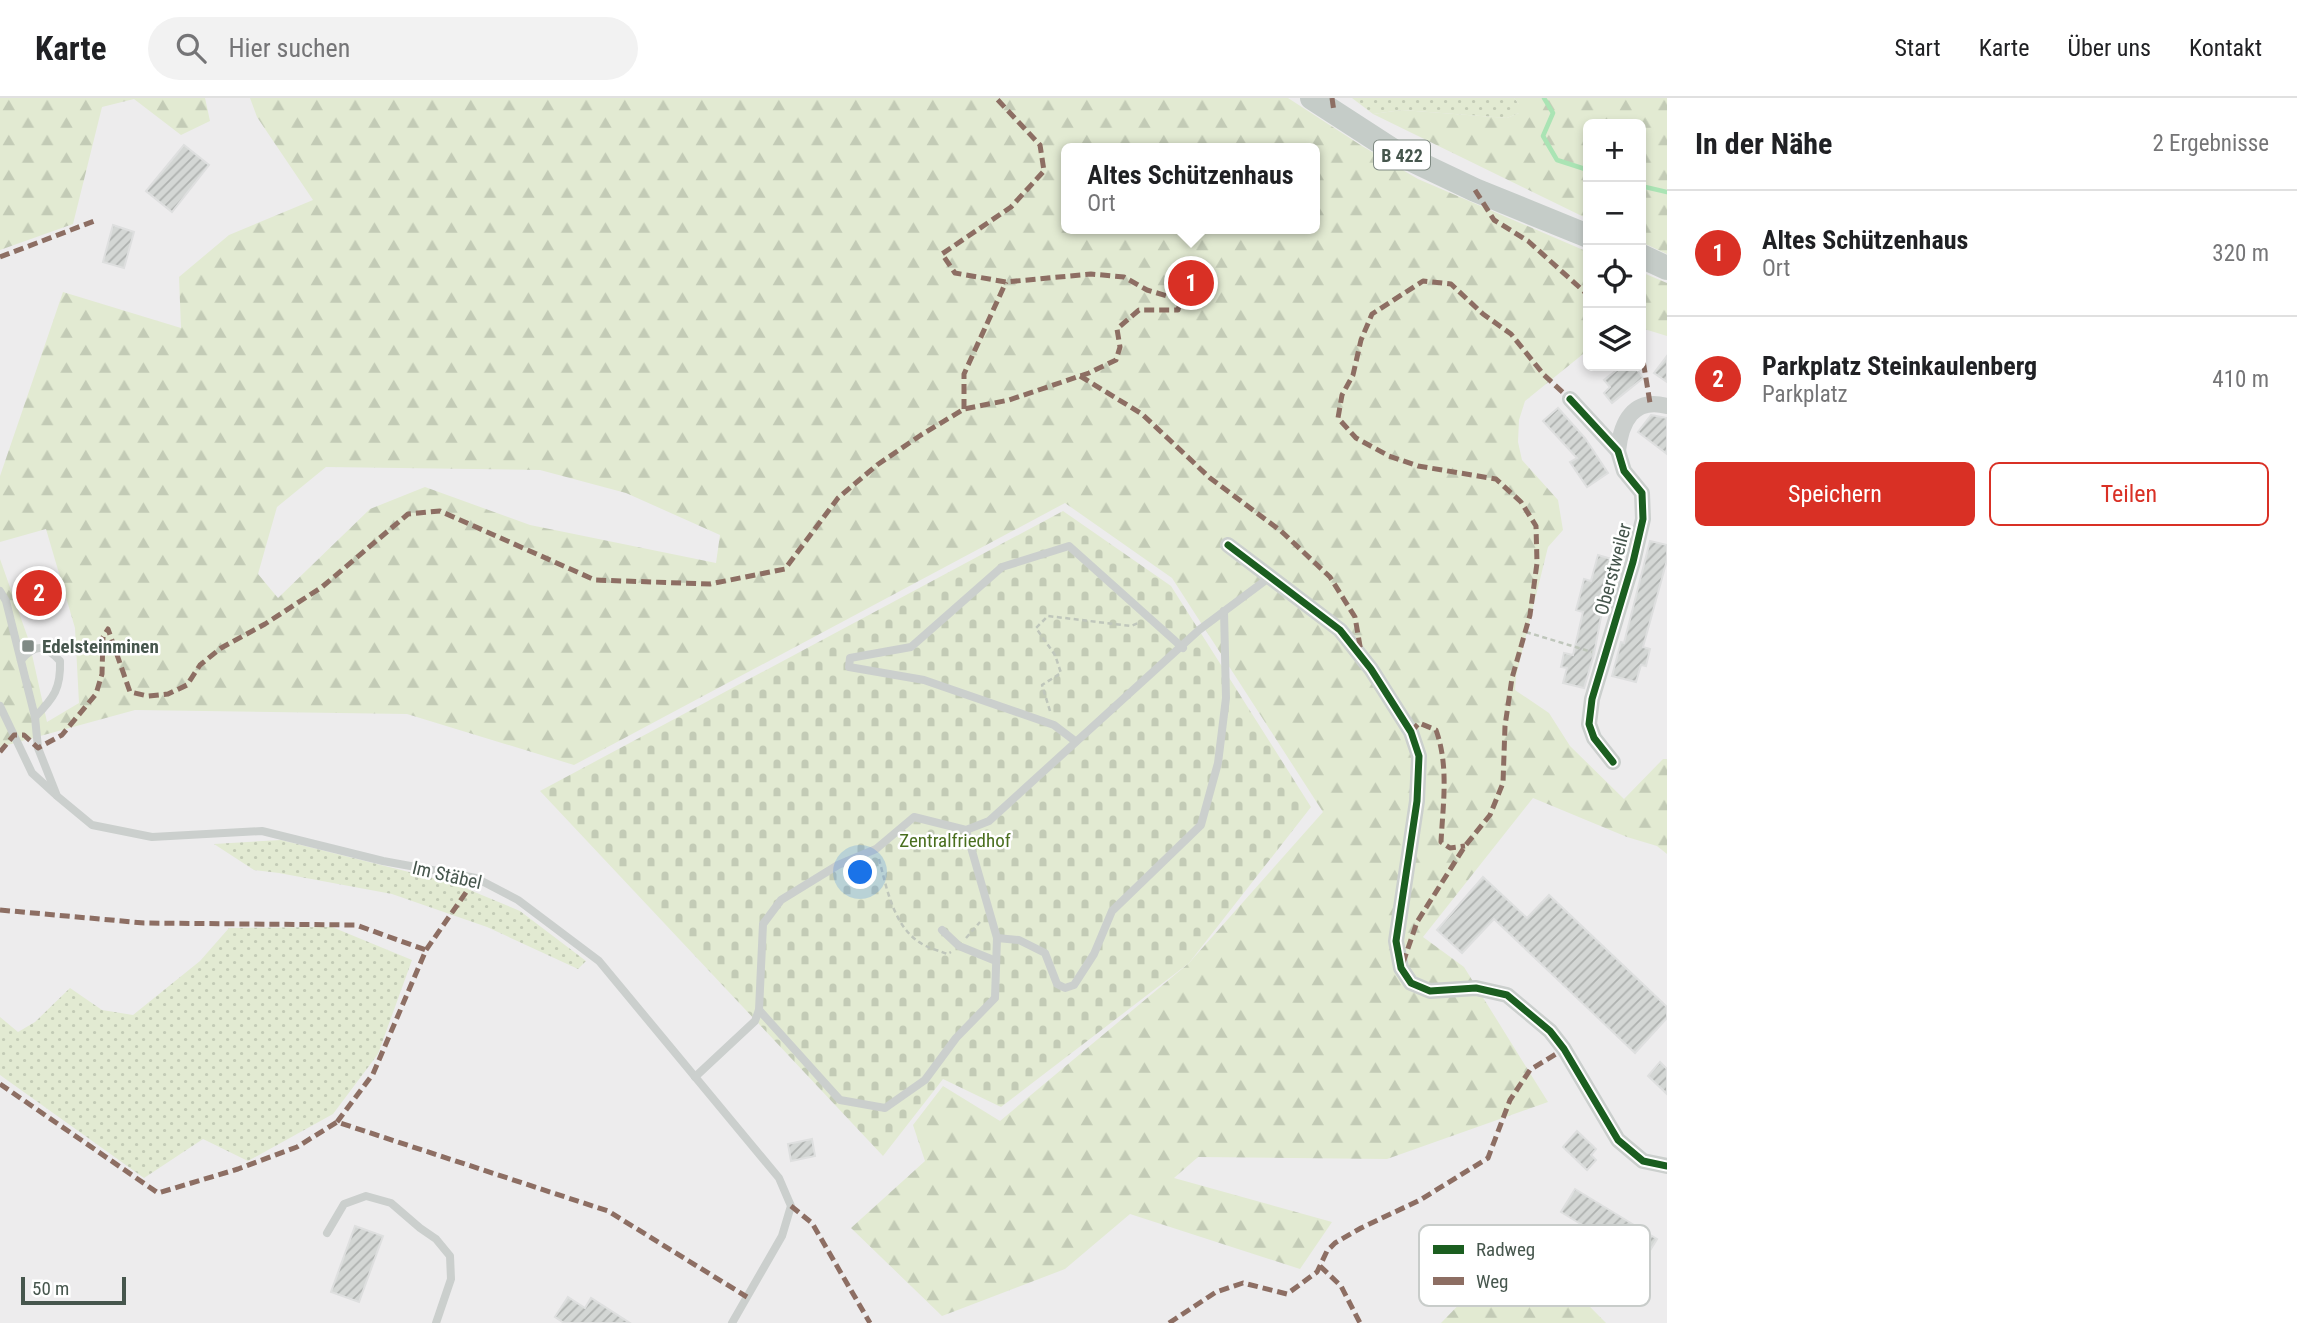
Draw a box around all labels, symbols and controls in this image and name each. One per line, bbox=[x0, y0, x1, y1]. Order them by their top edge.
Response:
search box bbox=[148, 17, 638, 80]
text: Karte bbox=[35, 29, 106, 68]
icon: search bbox=[172, 29, 210, 67]
text: Hier suchen bbox=[228, 33, 350, 63]
text: Start bbox=[1895, 34, 1941, 62]
text: Karte bbox=[1979, 34, 2029, 62]
text: Über uns bbox=[2067, 34, 2151, 62]
text: Kontakt bbox=[2189, 34, 2262, 62]
map controls bbox=[1583, 119, 1646, 371]
button: + bbox=[1583, 119, 1646, 182]
text: In der Nähe bbox=[1695, 126, 1832, 161]
text: 2 Ergebnisse bbox=[2152, 130, 2269, 157]
road number: B 422 bbox=[1374, 140, 1430, 170]
popup bbox=[1061, 143, 1320, 234]
text: Altes Schützenhaus bbox=[1087, 160, 1294, 190]
button: − bbox=[1583, 182, 1646, 245]
text: Ort bbox=[1087, 190, 1116, 217]
text: Altes Schützenhaus bbox=[1762, 225, 1968, 255]
text: 1 bbox=[1712, 240, 1724, 267]
text: 320 m bbox=[2212, 240, 2269, 267]
button: locate bbox=[1583, 245, 1646, 308]
text: Ort bbox=[1762, 255, 1790, 282]
pin: 1 bbox=[1168, 257, 1214, 309]
button: layers bbox=[1583, 308, 1646, 371]
text: Parkplatz Steinkaulenberg bbox=[1762, 351, 2037, 381]
text: 2 bbox=[1712, 366, 1724, 393]
text: 410 m bbox=[2212, 366, 2269, 393]
text: Parkplatz bbox=[1762, 381, 1848, 408]
button: Speichern bbox=[1695, 462, 1975, 526]
button: Teilen bbox=[1989, 462, 2269, 526]
street label: Oberstweiler bbox=[1590, 520, 1636, 618]
pin: 2 bbox=[16, 567, 62, 619]
place label: Edelsteinminen bbox=[42, 635, 159, 658]
marker: Edelsteinminen bbox=[20, 638, 36, 654]
park label: Zentralfriedhof bbox=[899, 829, 1011, 852]
your location bbox=[843, 855, 877, 889]
street label: Im Stäbel bbox=[410, 856, 484, 894]
legend bbox=[1419, 1225, 1650, 1306]
text: Radweg bbox=[1476, 1238, 1535, 1261]
text: Weg bbox=[1476, 1270, 1508, 1293]
scale bar bbox=[21, 1274, 126, 1306]
text: 50 m bbox=[32, 1277, 69, 1300]

